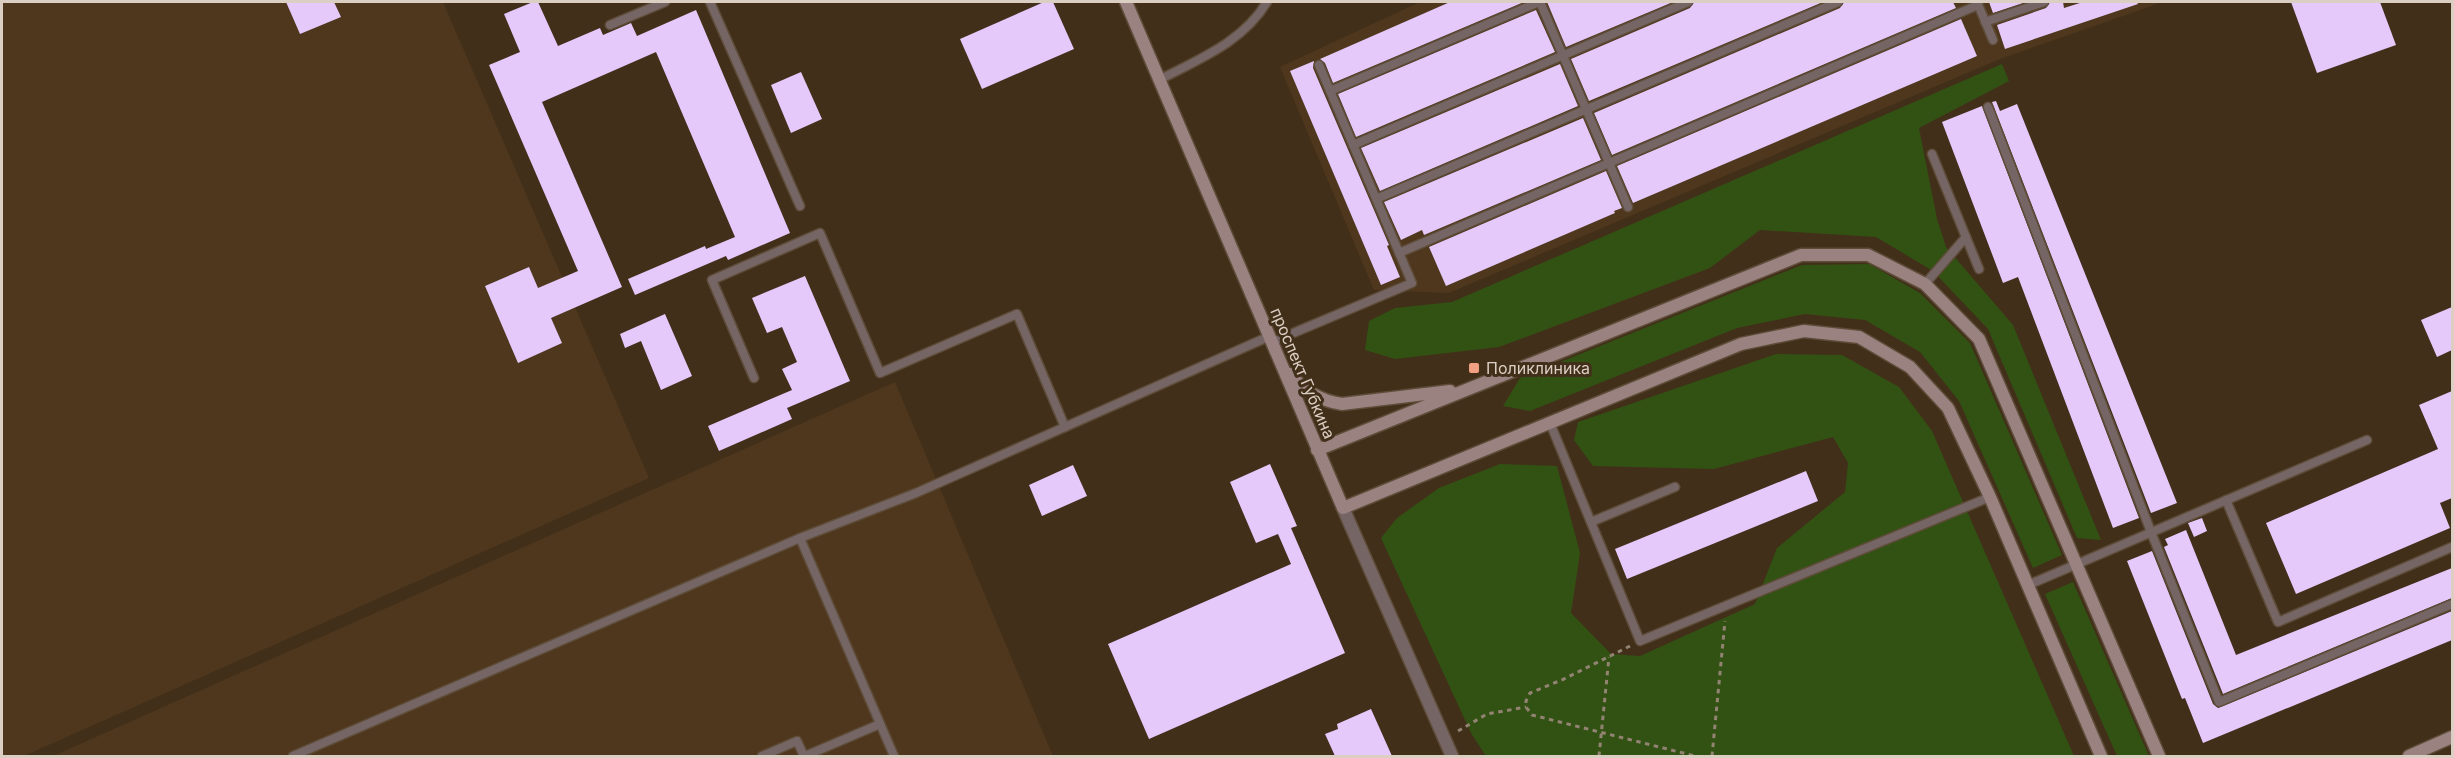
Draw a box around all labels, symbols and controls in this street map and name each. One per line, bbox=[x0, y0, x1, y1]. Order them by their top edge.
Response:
street label: проспект Губкина bbox=[1266, 304, 1340, 442]
place label: Поликлиника bbox=[1486, 358, 1590, 378]
marker: Поликлиника bbox=[1467, 361, 1481, 375]

